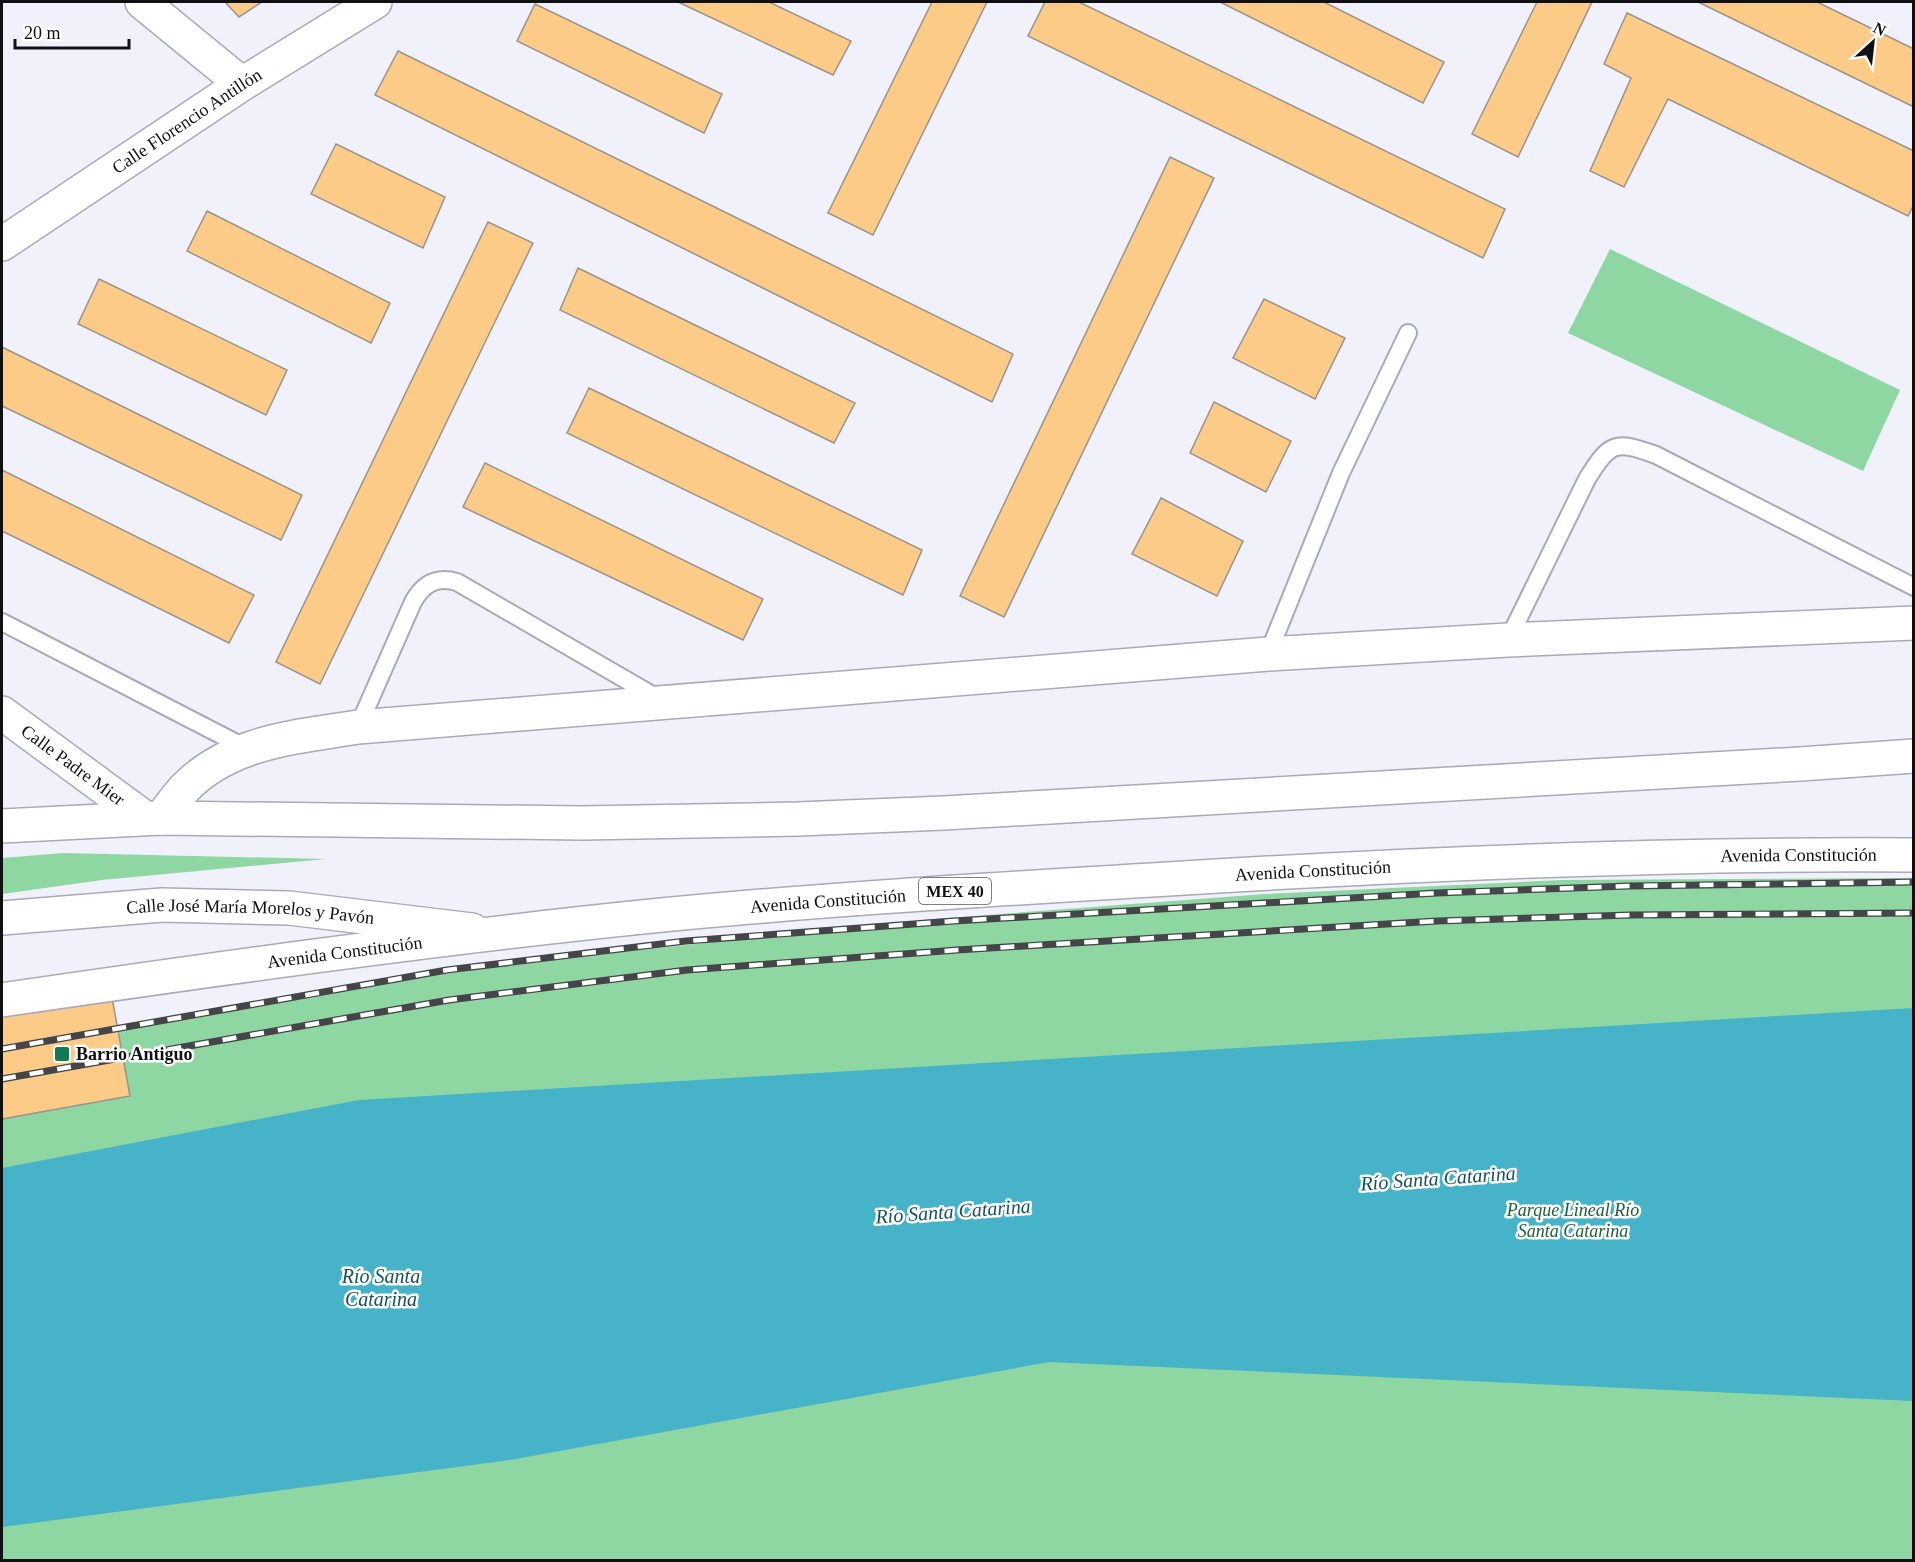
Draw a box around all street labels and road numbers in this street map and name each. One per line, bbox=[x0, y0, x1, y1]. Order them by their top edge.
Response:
street label: Calle Florencio Antillón bbox=[108, 64, 265, 178]
street label: Calle Padre Mier bbox=[17, 721, 128, 810]
street label: Avenida Constitución bbox=[1720, 845, 1877, 866]
street label: Avenida Constitución bbox=[1234, 857, 1391, 885]
road number: MEX 40 bbox=[919, 878, 991, 904]
street label: Avenida Constitución bbox=[749, 885, 907, 917]
street label: Calle José María Morelos y Pavón bbox=[125, 895, 375, 928]
street label: Avenida Constitución bbox=[266, 932, 423, 972]

